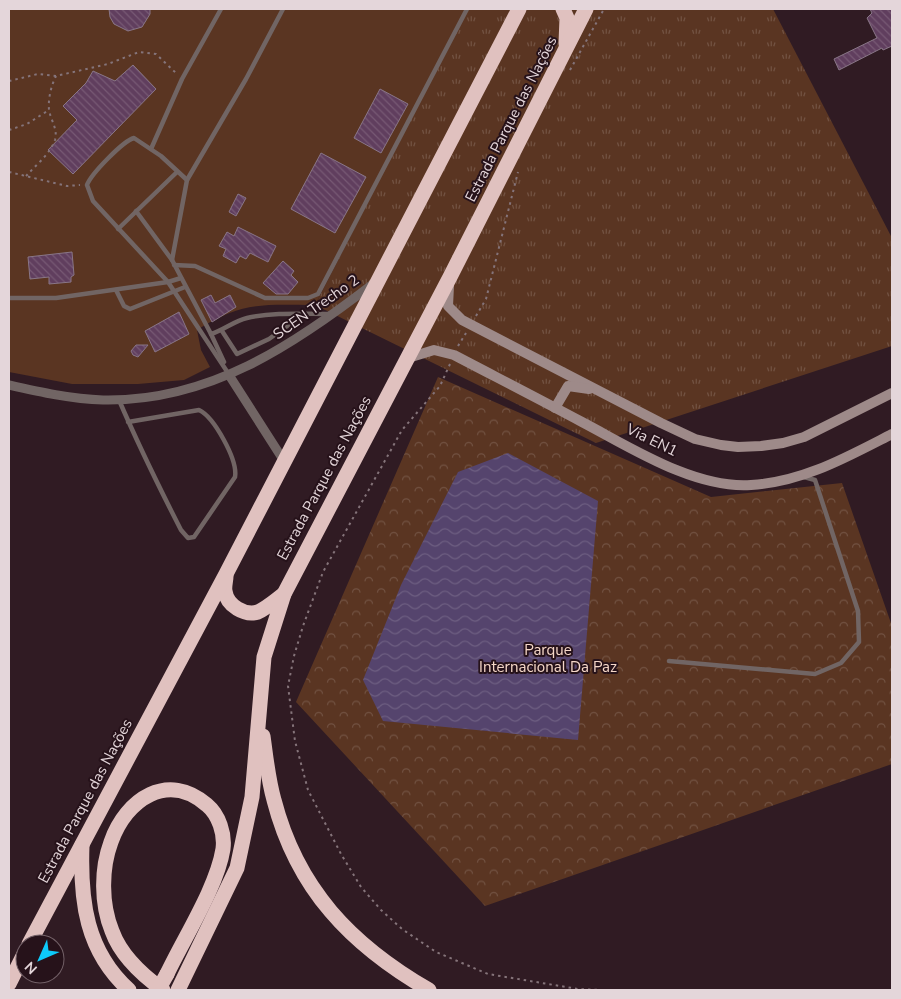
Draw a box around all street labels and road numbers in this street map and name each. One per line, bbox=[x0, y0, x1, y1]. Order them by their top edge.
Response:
street label: Estrada Parque das Nações bbox=[460, 33, 562, 205]
street label: SCEN Trecho 2 bbox=[269, 270, 363, 344]
street label: Estrada Parque das Nações bbox=[272, 392, 376, 564]
street label: Via EN1 bbox=[622, 419, 681, 461]
street label: Estrada Parque das Nações bbox=[33, 715, 137, 887]

